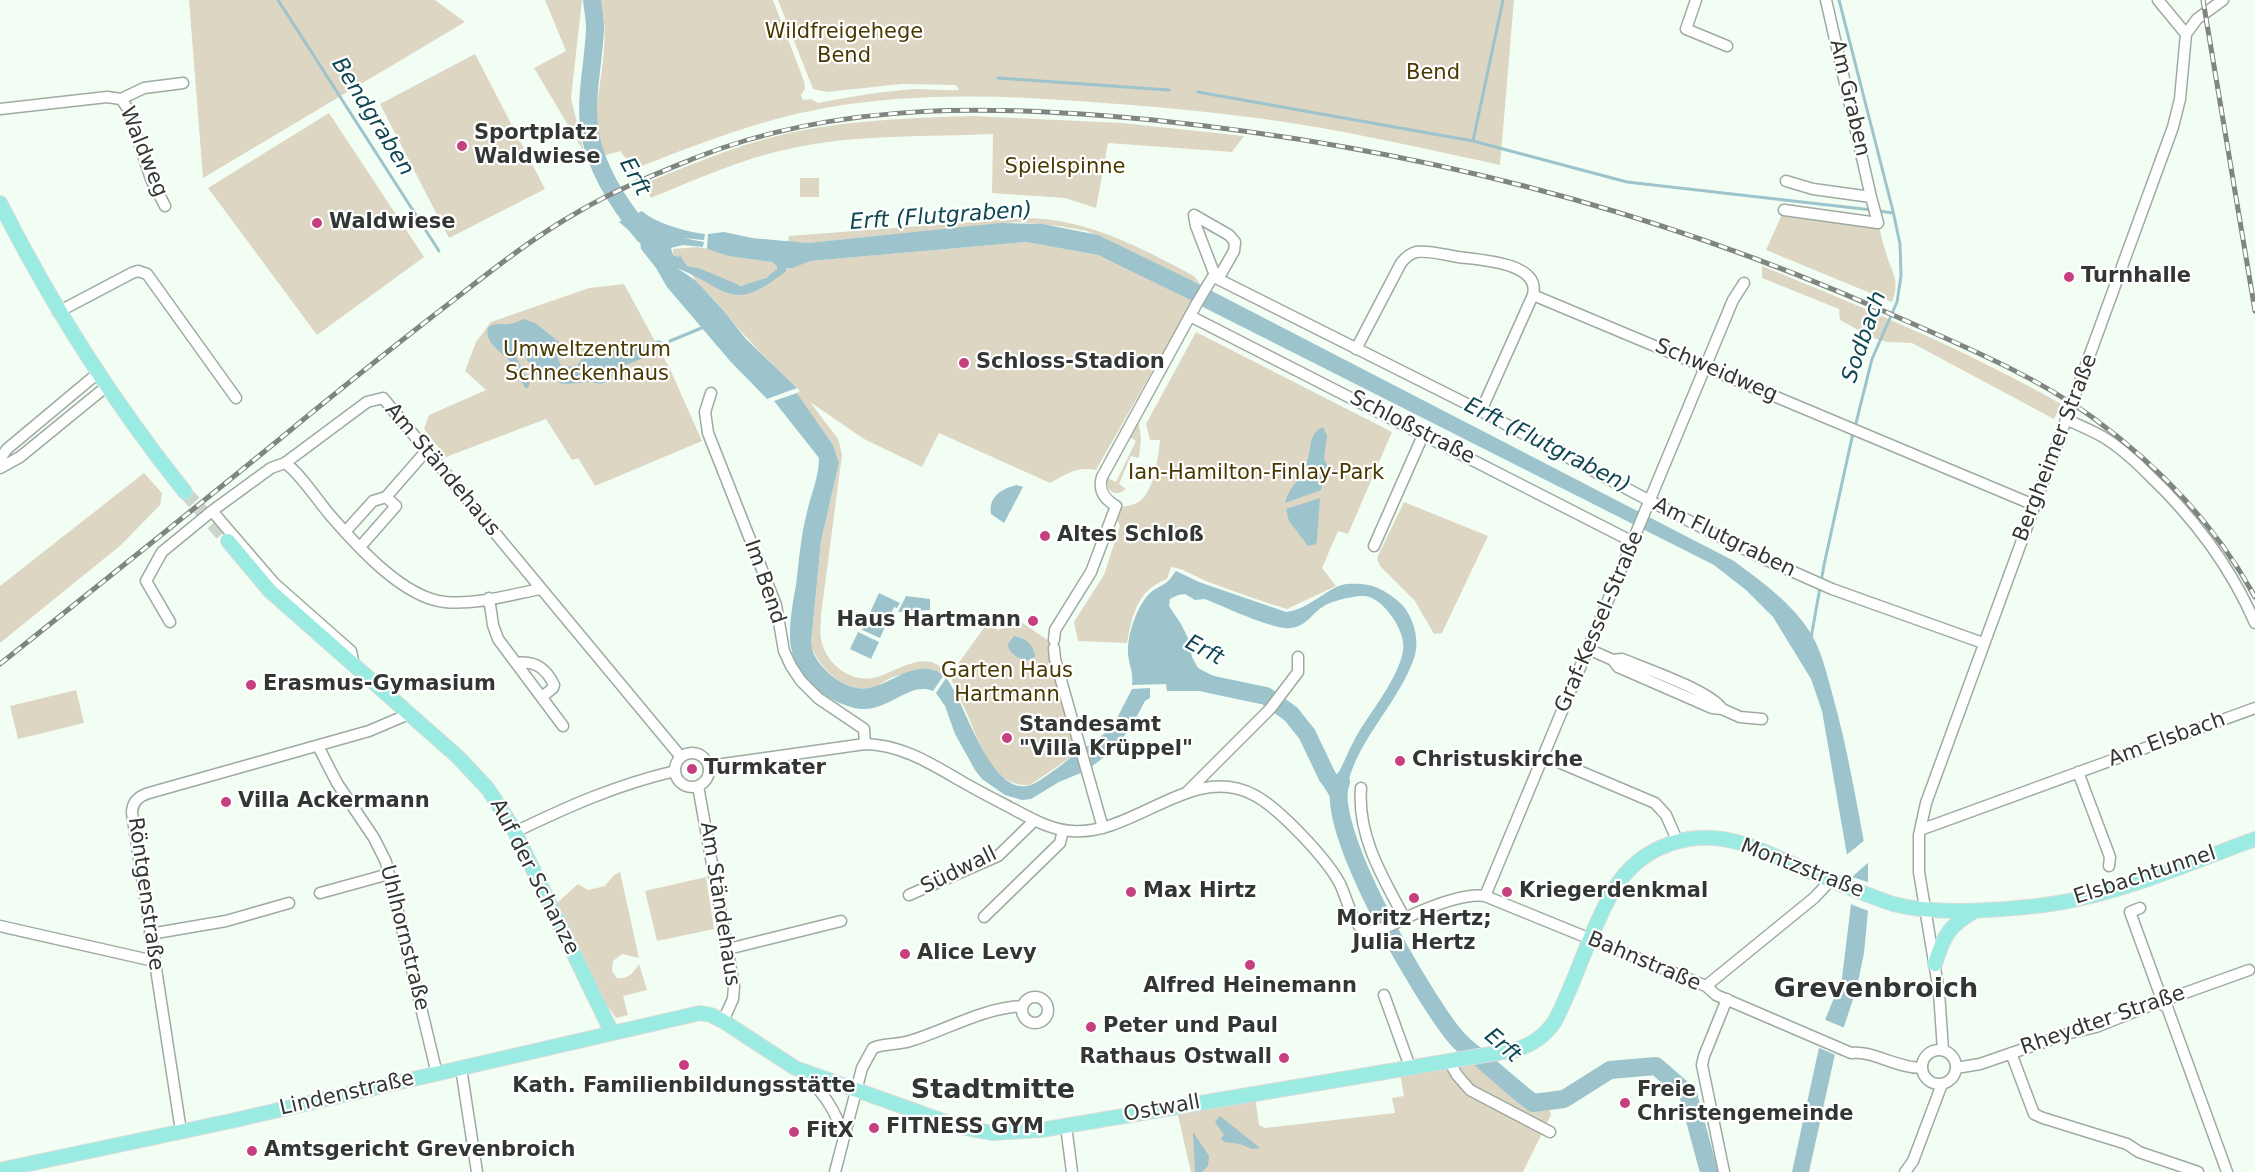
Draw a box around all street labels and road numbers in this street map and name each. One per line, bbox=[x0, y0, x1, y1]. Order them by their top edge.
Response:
street label: Am Graben bbox=[1823, 37, 1875, 159]
street label: Waldweg bbox=[114, 103, 172, 201]
street label: Schweidweg bbox=[1651, 334, 1781, 408]
street label: Bergheimer Straße bbox=[2009, 351, 2103, 545]
street label: Schloßstraße bbox=[1345, 386, 1479, 470]
street label: Am Ständehaus bbox=[379, 398, 505, 542]
street label: Am Flutgraben bbox=[1649, 493, 1799, 583]
street label: Graf-Kessel-Straße bbox=[1550, 527, 1650, 717]
street label: Im Bend bbox=[738, 537, 790, 627]
street label: Am Elsbach bbox=[2105, 707, 2229, 773]
street label: Auf der Schanze bbox=[484, 795, 584, 959]
street label: Röntgenstraße bbox=[122, 816, 168, 972]
street label: Am Ständehaus bbox=[694, 820, 744, 988]
street label: Montzstraße bbox=[1737, 834, 1867, 904]
street label: Elsbachtunnel bbox=[2071, 841, 2219, 911]
street label: Südwall bbox=[917, 842, 1001, 900]
street label: Uhlhornstraße bbox=[374, 863, 434, 1013]
street label: Bahnstraße bbox=[1584, 927, 1704, 997]
street label: Rheydter Straße bbox=[2017, 981, 2189, 1061]
street label: Lindenstraße bbox=[277, 1066, 417, 1122]
street label: Ostwall bbox=[1122, 1090, 1202, 1128]

